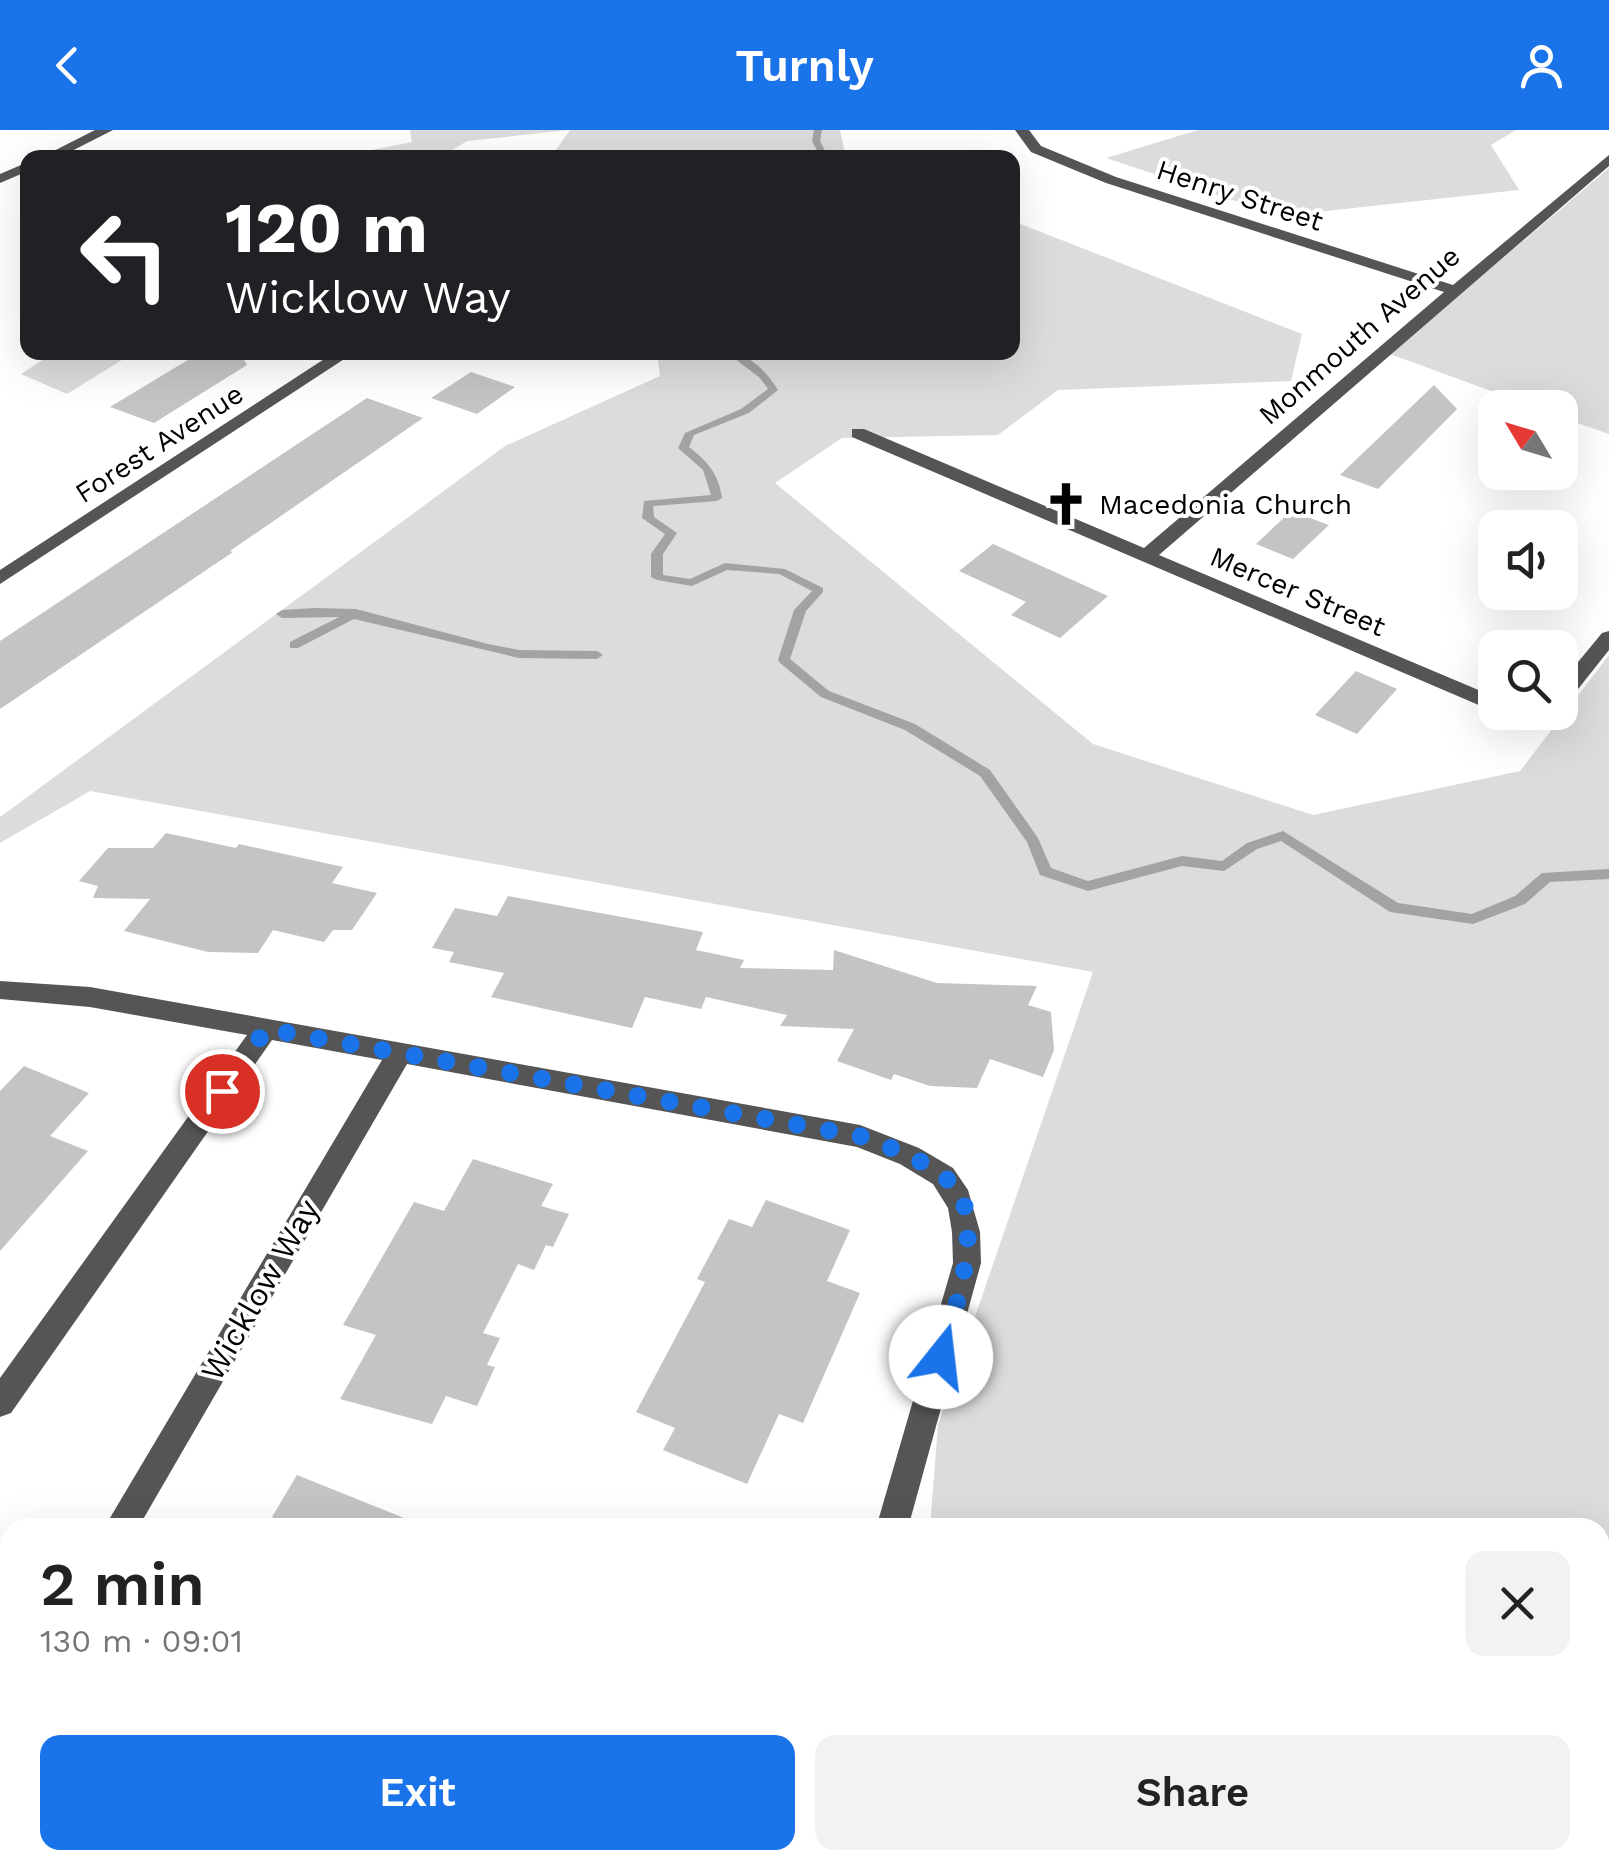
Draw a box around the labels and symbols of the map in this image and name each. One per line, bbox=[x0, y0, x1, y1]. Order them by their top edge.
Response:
street label: Henry Street bbox=[1153, 153, 1327, 238]
street label: Monmouth Avenue bbox=[1252, 239, 1466, 432]
street label: Forest Avenue bbox=[69, 377, 249, 510]
north arrow bbox=[1478, 390, 1578, 490]
church icon: Macedonia Church bbox=[1042, 480, 1090, 528]
place label: Macedonia Church bbox=[1099, 488, 1352, 521]
street label: Mercer Street bbox=[1205, 540, 1391, 643]
pin bbox=[180, 1049, 265, 1134]
street label: Wicklow Way bbox=[193, 1192, 327, 1387]
position arrow bbox=[889, 1305, 993, 1409]

